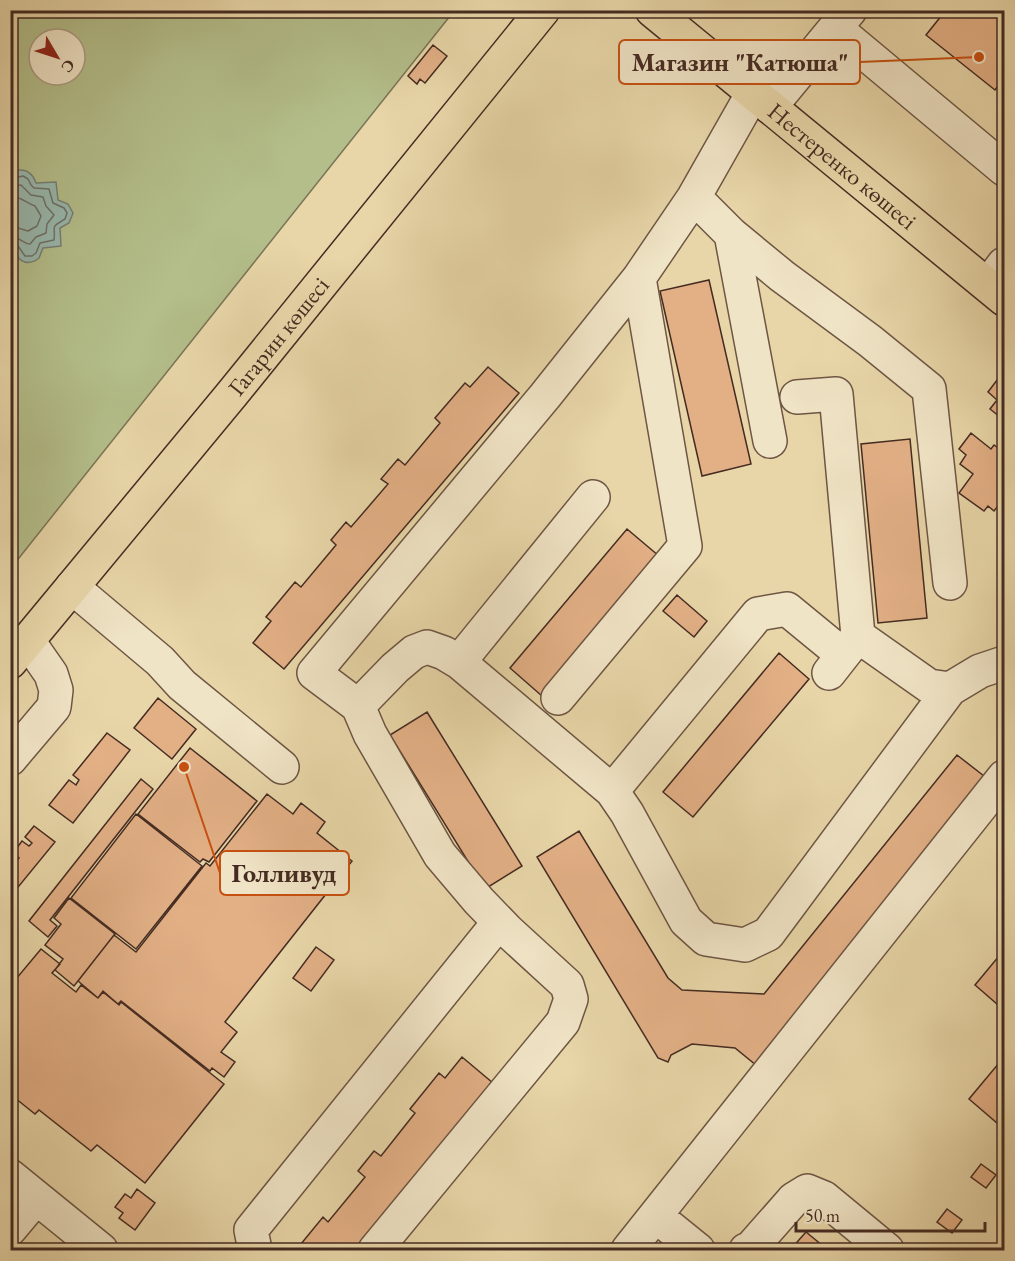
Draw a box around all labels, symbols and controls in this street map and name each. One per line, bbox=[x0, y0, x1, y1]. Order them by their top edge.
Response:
north arrow bbox=[27, 27, 87, 87]
callout: Магазин "Катюша" bbox=[619, 40, 860, 84]
text: Магазин "Катюша" bbox=[632, 45, 849, 79]
text: С bbox=[57, 55, 80, 77]
street label: Нестеренко көшесі bbox=[762, 95, 923, 236]
street label: Гагарин көшесі bbox=[221, 270, 336, 402]
callout: Голливуд bbox=[220, 851, 349, 895]
text: Голливуд bbox=[232, 856, 337, 890]
scale bar bbox=[796, 1195, 985, 1233]
text: 50 m bbox=[805, 1204, 840, 1227]

